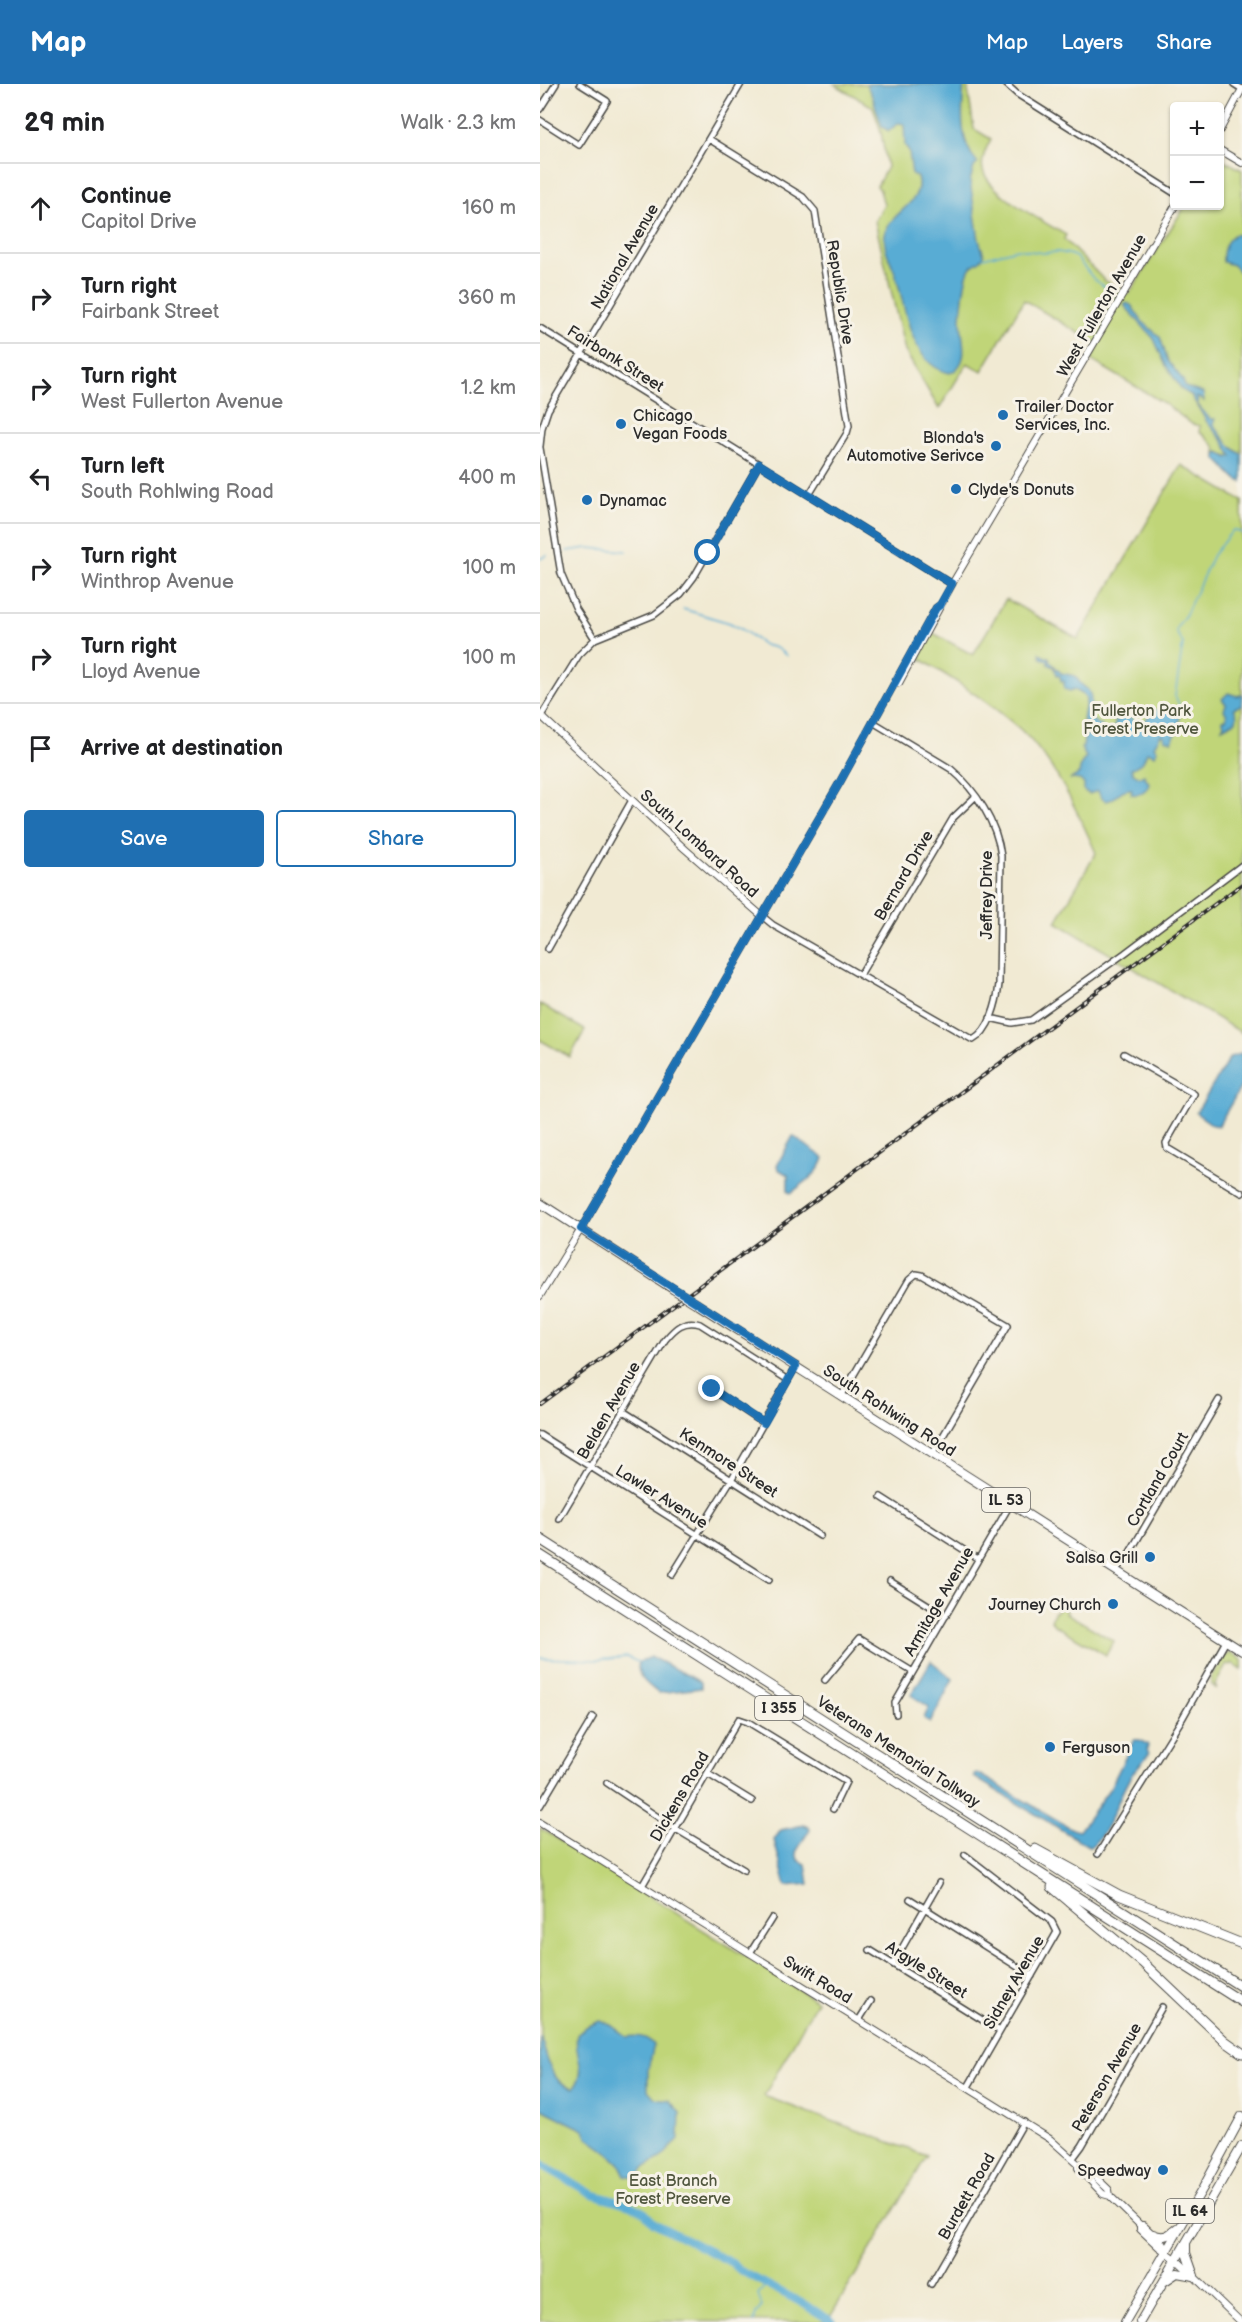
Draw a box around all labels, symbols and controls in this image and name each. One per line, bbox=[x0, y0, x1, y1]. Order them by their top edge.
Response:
text: Map bbox=[30, 26, 86, 59]
text: Map bbox=[986, 30, 1028, 55]
text: Layers bbox=[1061, 30, 1123, 55]
text: Share bbox=[1156, 30, 1212, 55]
map controls bbox=[1170, 102, 1224, 210]
button: + bbox=[1170, 102, 1224, 156]
text: 29 min bbox=[24, 108, 105, 139]
text: Walk · 2.3 km bbox=[401, 111, 516, 135]
button: − bbox=[1170, 156, 1224, 210]
text: Continue bbox=[81, 183, 171, 210]
icon: ahead bbox=[24, 192, 57, 225]
text: 160 m bbox=[462, 196, 516, 220]
street label: National Avenue bbox=[587, 200, 663, 313]
text: Capitol Drive bbox=[81, 210, 197, 234]
street label: West Fullerton Avenue bbox=[1054, 231, 1151, 380]
street label: Republic Drive bbox=[822, 239, 857, 346]
text: Turn right bbox=[81, 273, 177, 300]
icon: right bbox=[24, 282, 57, 315]
text: 360 m bbox=[458, 286, 516, 310]
text: Fairbank Street bbox=[81, 300, 219, 324]
street label: Fairbank Street bbox=[563, 322, 667, 397]
text: Turn right bbox=[81, 363, 177, 390]
icon: right bbox=[24, 372, 57, 405]
text: 1.2 km bbox=[461, 376, 516, 400]
text: West Fullerton Avenue bbox=[81, 390, 283, 414]
place label: Trailer Doctor Services, Inc. bbox=[1015, 398, 1114, 435]
place label: Chicago Vegan Foods bbox=[633, 407, 727, 444]
marker: Trailer Doctor Services, Inc. bbox=[996, 408, 1010, 422]
marker: Chicago Vegan Foods bbox=[614, 417, 628, 431]
place label: Blonda's Automotive Serivce bbox=[847, 429, 985, 466]
marker: Blonda's Automotive Serivce bbox=[989, 439, 1003, 453]
text: Turn left bbox=[81, 453, 165, 480]
icon: left bbox=[24, 462, 57, 495]
text: 400 m bbox=[458, 466, 516, 490]
text: South Rohlwing Road bbox=[81, 480, 274, 504]
place label: Clyde's Donuts bbox=[968, 481, 1074, 500]
marker: Clyde's Donuts bbox=[949, 482, 963, 496]
place label: Dynamac bbox=[599, 492, 667, 511]
marker: Dynamac bbox=[580, 493, 594, 507]
route start bbox=[694, 539, 720, 565]
text: Turn right bbox=[81, 543, 177, 570]
icon: right bbox=[24, 552, 57, 585]
text: 100 m bbox=[463, 556, 516, 580]
text: Winthrop Avenue bbox=[81, 570, 234, 594]
text: Turn right bbox=[81, 633, 177, 660]
icon: right bbox=[24, 642, 57, 675]
text: 100 m bbox=[463, 646, 516, 670]
text: Lloyd Avenue bbox=[81, 660, 200, 684]
park label: Fullerton Park Forest Preserve bbox=[1083, 702, 1199, 739]
icon: arrive bbox=[24, 732, 57, 765]
text: Arrive at destination bbox=[81, 735, 283, 762]
street label: South Lombard Road bbox=[636, 786, 762, 902]
button: Save bbox=[24, 810, 264, 867]
button: Share bbox=[276, 810, 516, 867]
street label: Bernard Drive bbox=[871, 827, 938, 924]
street label: Jeffrey Drive bbox=[978, 850, 997, 940]
street label: Belden Avenue bbox=[574, 1358, 645, 1463]
street label: South Rohlwing Road bbox=[819, 1361, 959, 1461]
route end bbox=[698, 1375, 724, 1401]
street label: Kenmore Street bbox=[675, 1424, 781, 1502]
street label: Cortland Court bbox=[1123, 1429, 1193, 1531]
street label: Lawler Avenue bbox=[612, 1461, 711, 1533]
road number: IL 53 bbox=[982, 1488, 1030, 1512]
street label: Armitage Avenue bbox=[900, 1543, 978, 1660]
place label: Salsa Grill bbox=[1066, 1549, 1138, 1568]
marker: Salsa Grill bbox=[1143, 1550, 1157, 1564]
place label: Journey Church bbox=[989, 1596, 1101, 1615]
marker: Journey Church bbox=[1106, 1597, 1120, 1611]
street label: Veterans Memorial Tollway bbox=[813, 1692, 984, 1813]
road number: I 355 bbox=[755, 1696, 803, 1720]
place label: Ferguson bbox=[1062, 1739, 1130, 1758]
marker: Ferguson bbox=[1043, 1740, 1057, 1754]
street label: Dickens Road bbox=[647, 1748, 714, 1845]
street label: Sidney Avenue bbox=[980, 1932, 1049, 2033]
street label: Argyle Street bbox=[882, 1938, 971, 2003]
street label: Swift Road bbox=[779, 1952, 855, 2008]
street label: Peterson Avenue bbox=[1068, 2019, 1146, 2136]
street label: Burdett Road bbox=[935, 2150, 1000, 2243]
place label: Speedway bbox=[1078, 2162, 1152, 2181]
marker: Speedway bbox=[1156, 2163, 1170, 2177]
park label: East Branch Forest Preserve bbox=[615, 2172, 731, 2209]
road number: IL 64 bbox=[1166, 2199, 1214, 2223]

